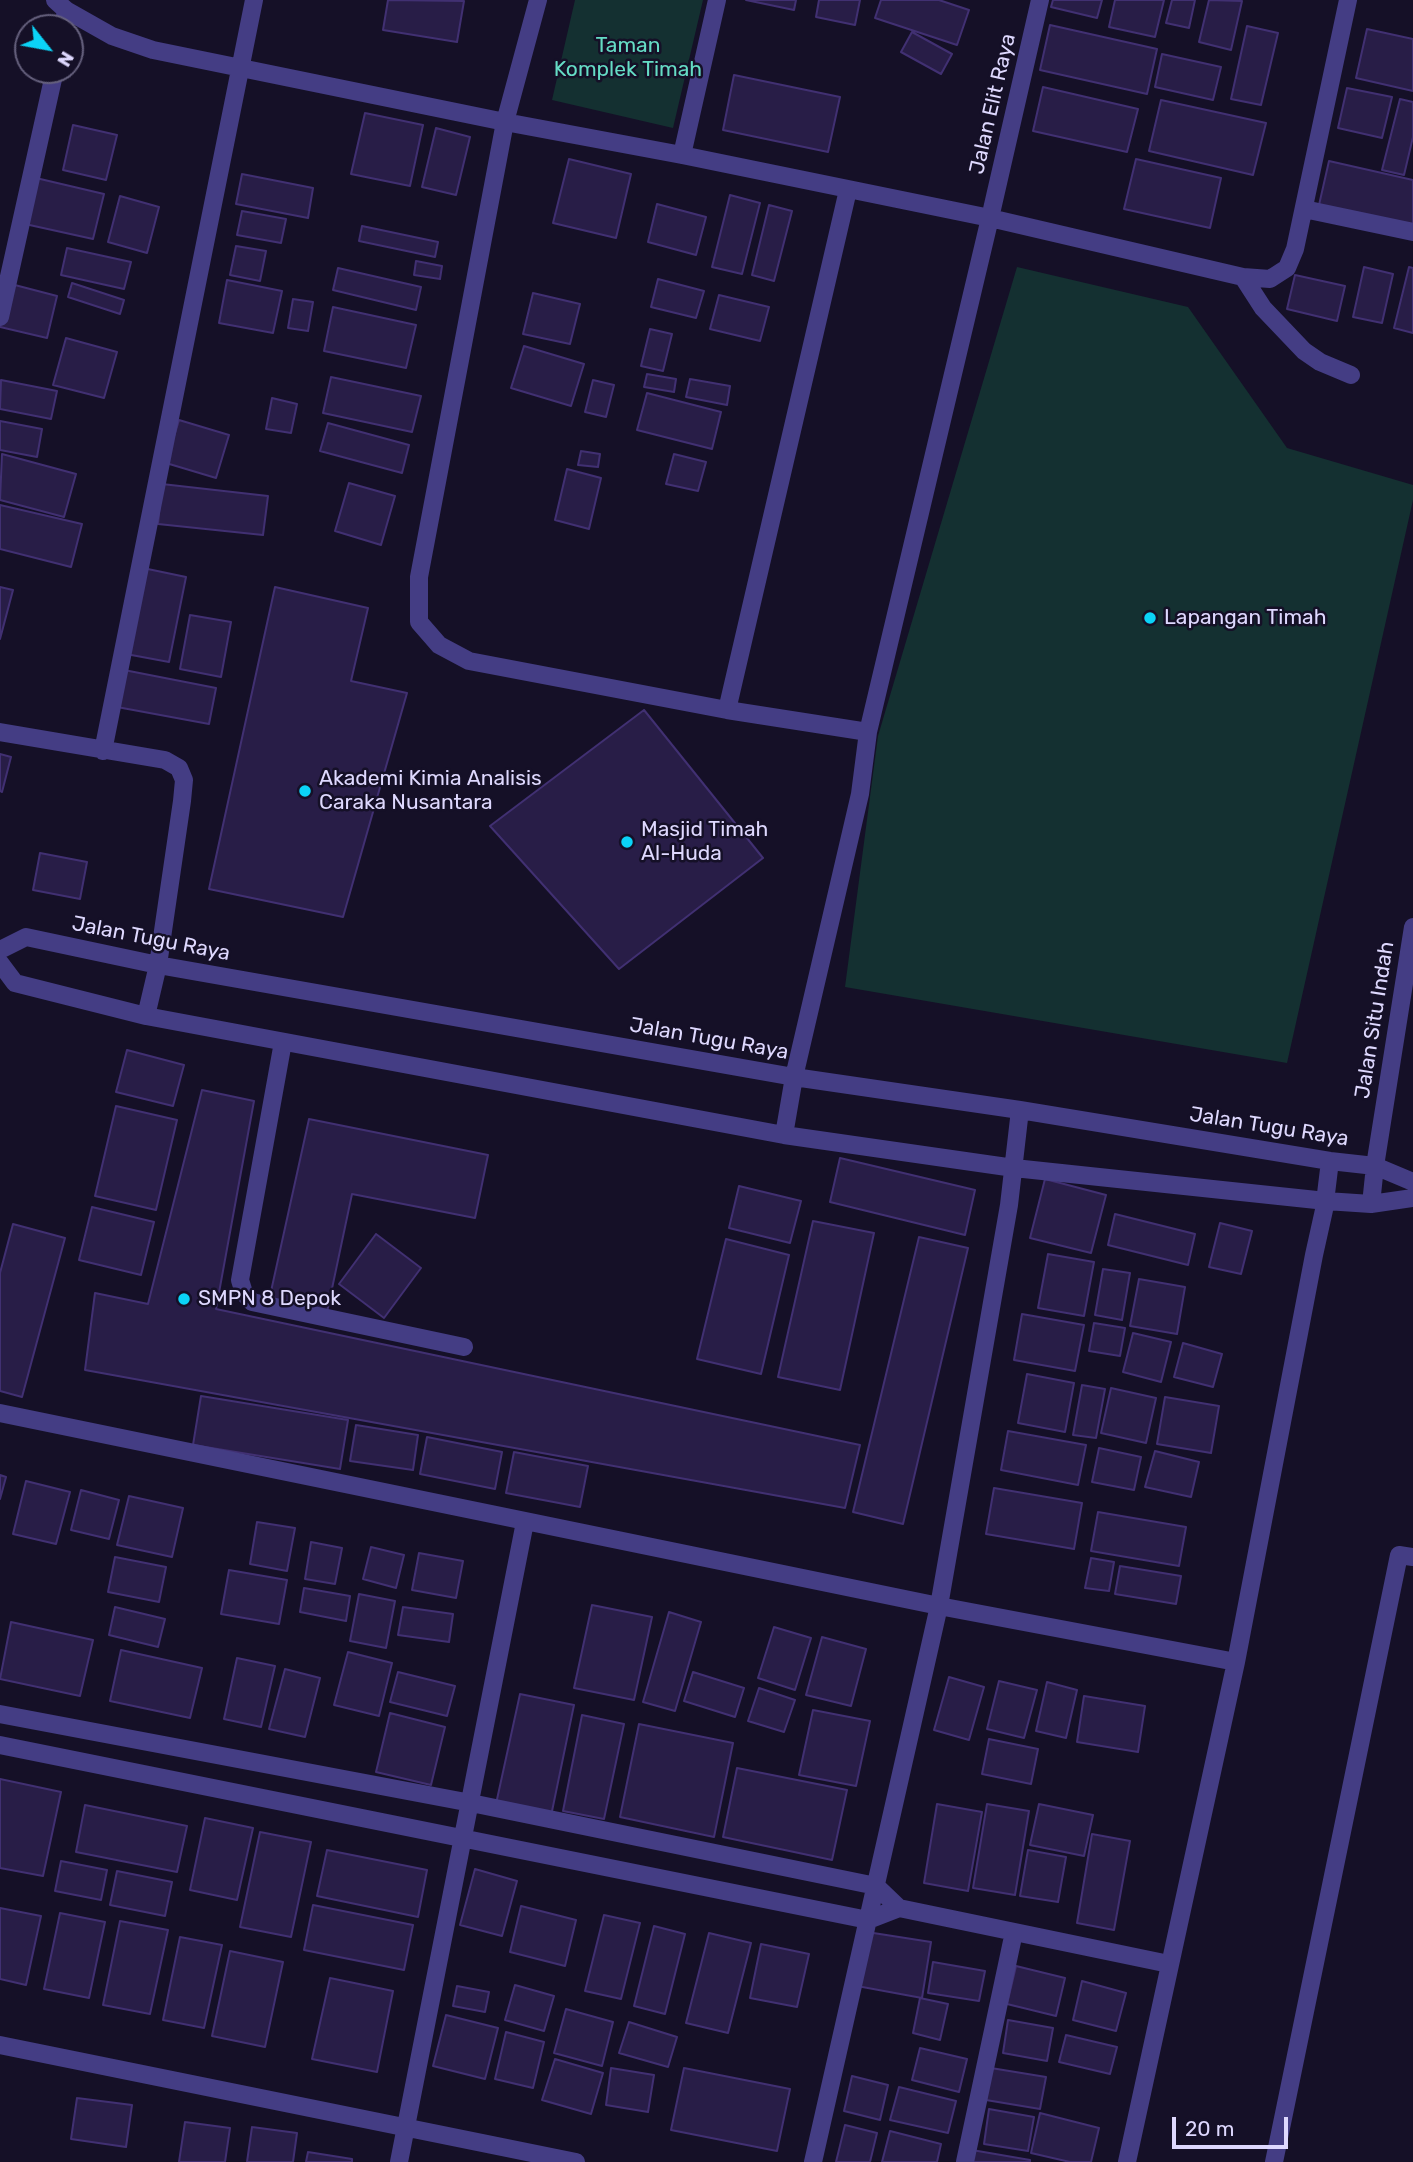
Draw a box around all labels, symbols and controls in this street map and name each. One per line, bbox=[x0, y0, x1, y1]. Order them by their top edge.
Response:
north arrow bbox=[14, 14, 84, 84]
street label: Jalan Elit Raya bbox=[965, 31, 1021, 177]
park label: Taman Komplek Timah bbox=[554, 33, 702, 83]
text: N bbox=[52, 47, 79, 71]
place label: Lapangan Timah bbox=[1164, 605, 1326, 631]
marker: Lapangan Timah bbox=[1142, 610, 1158, 626]
place label: Akademi Kimia Analisis Caraka Nusantara bbox=[319, 766, 542, 816]
marker: Akademi Kimia Analisis Caraka Nusantara bbox=[297, 783, 313, 799]
place label: Masjid Timah Al-Huda bbox=[641, 817, 768, 867]
marker: Masjid Timah Al-Huda bbox=[619, 834, 635, 850]
street label: Jalan Tugu Raya bbox=[70, 911, 232, 967]
street label: Jalan Situ Indah bbox=[1350, 940, 1400, 1100]
street label: Jalan Tugu Raya bbox=[628, 1013, 790, 1065]
street label: Jalan Tugu Raya bbox=[1188, 1102, 1350, 1152]
place label: SMPN 8 Depok bbox=[198, 1286, 341, 1312]
marker: SMPN 8 Depok bbox=[176, 1291, 192, 1307]
scale bar bbox=[1175, 2102, 1290, 2146]
text: 20 m bbox=[1185, 2116, 1234, 2141]

